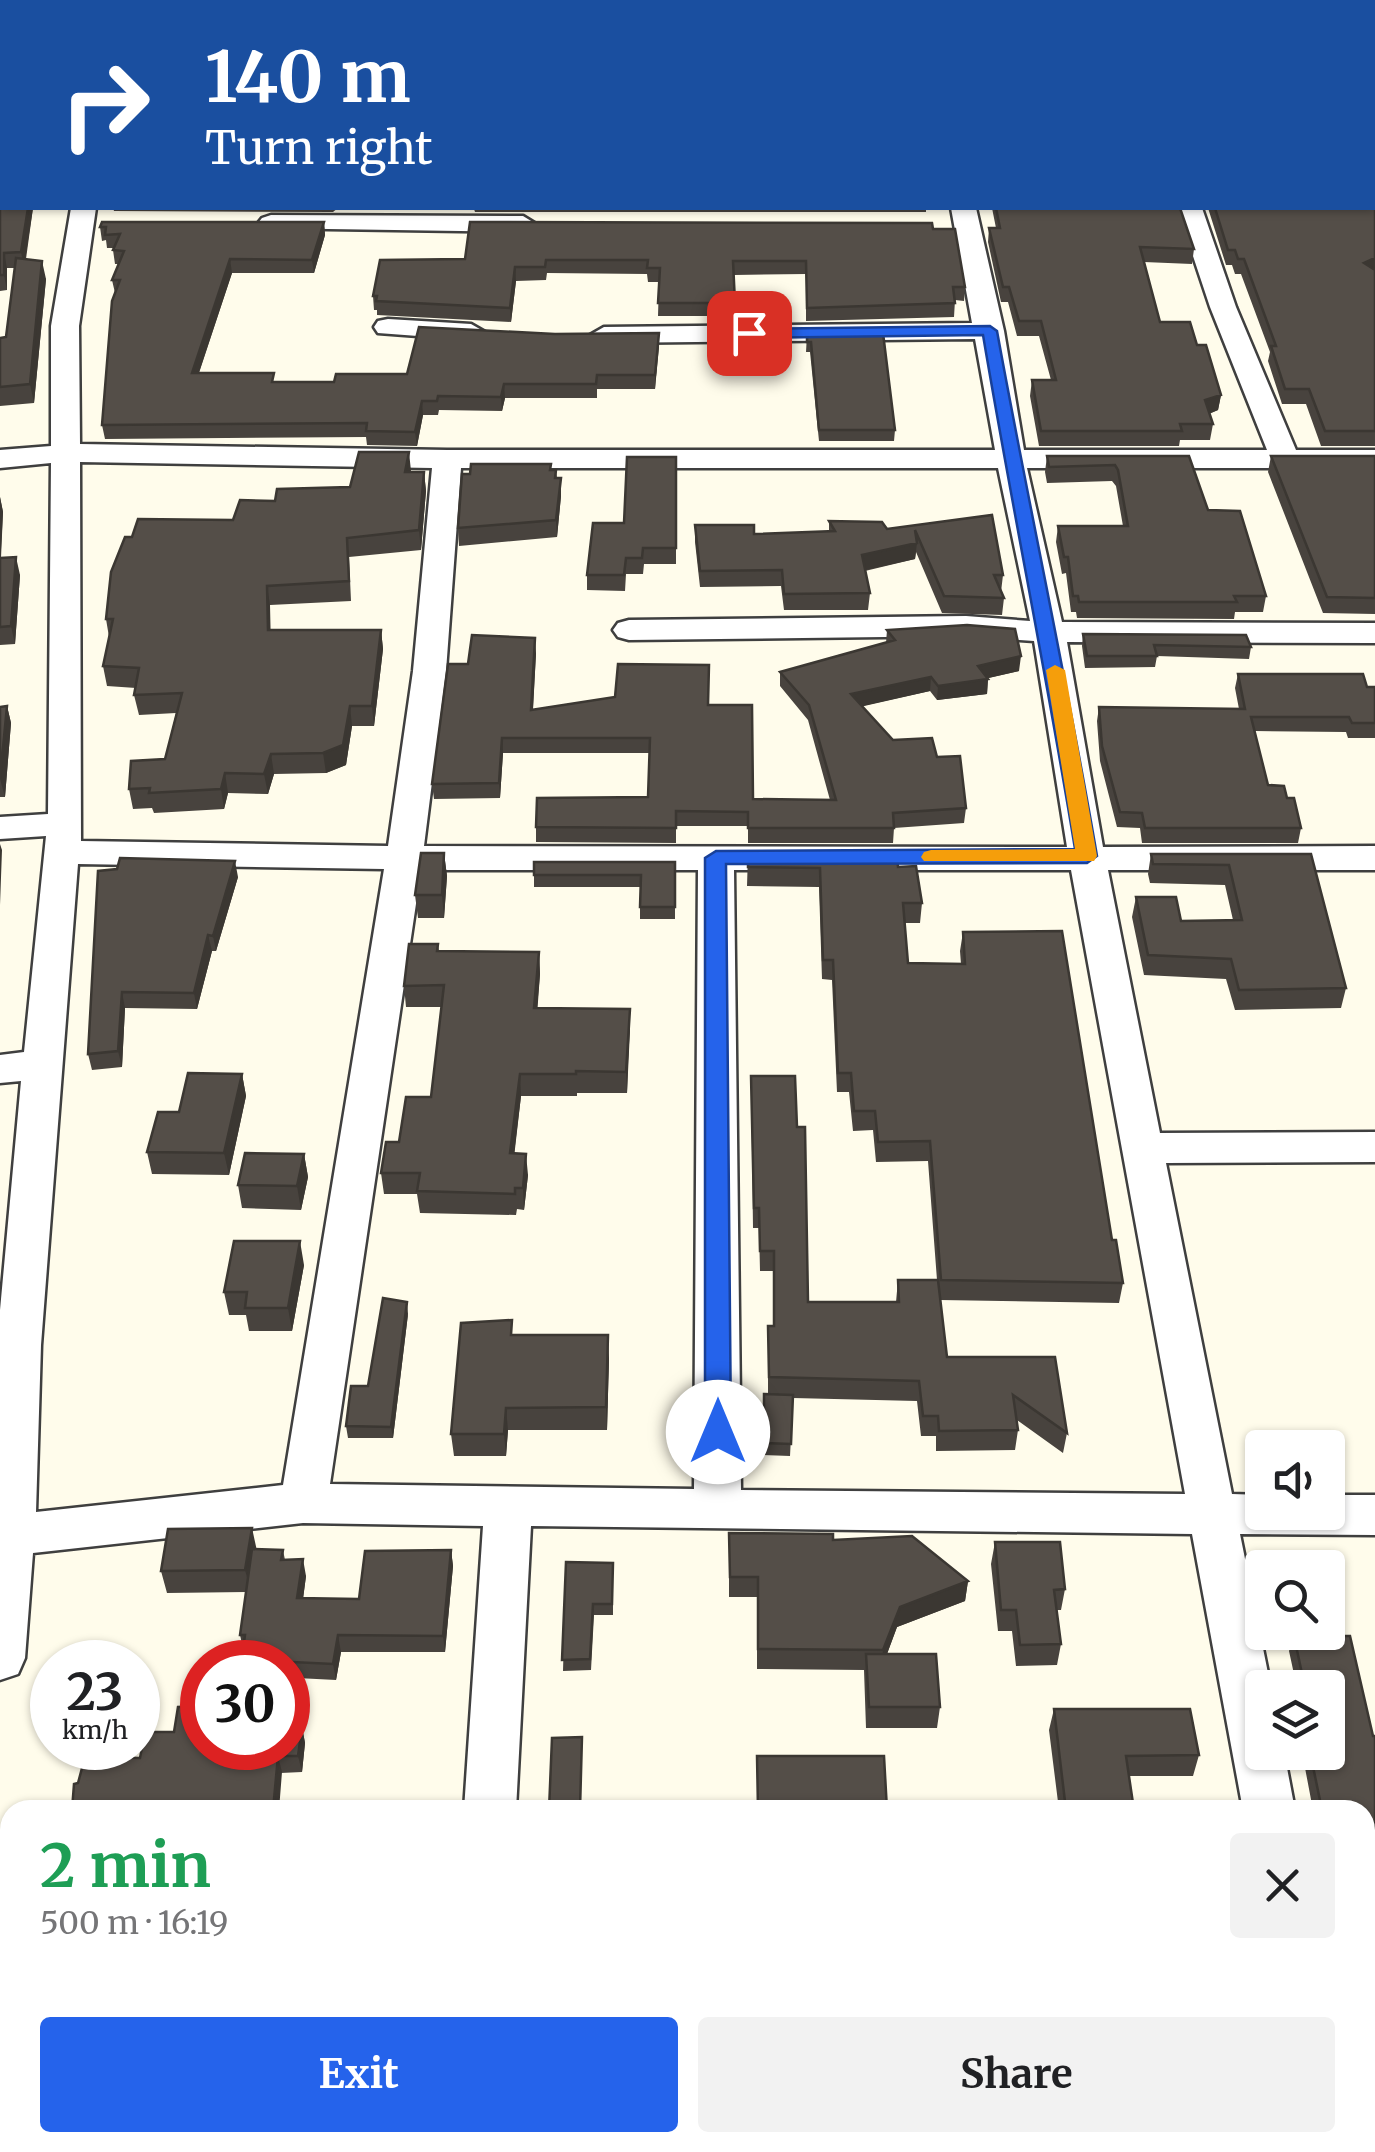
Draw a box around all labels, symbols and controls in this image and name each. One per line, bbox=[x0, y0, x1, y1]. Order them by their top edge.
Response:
text: 140 m bbox=[205, 33, 411, 121]
icon: right bbox=[40, 40, 170, 170]
text: Turn right bbox=[205, 120, 433, 176]
pin bbox=[707, 291, 792, 376]
icon: arrive bbox=[722, 306, 777, 361]
position arrow bbox=[666, 1380, 770, 1484]
map controls bbox=[1245, 1430, 1345, 1770]
button: sound bbox=[1245, 1430, 1345, 1530]
button: search bbox=[1245, 1550, 1345, 1650]
speed limit sign: 30 bbox=[180, 1640, 310, 1770]
text: 23 bbox=[67, 1661, 123, 1724]
button: layers bbox=[1245, 1670, 1345, 1770]
text: km/h bbox=[62, 1714, 128, 1746]
text: 2 min bbox=[40, 1828, 211, 1903]
button: close bbox=[1230, 1833, 1335, 1938]
text: 500 m · 16:19 bbox=[40, 1903, 228, 1943]
button: Exit bbox=[40, 2017, 678, 2132]
button: Share bbox=[698, 2017, 1335, 2132]

